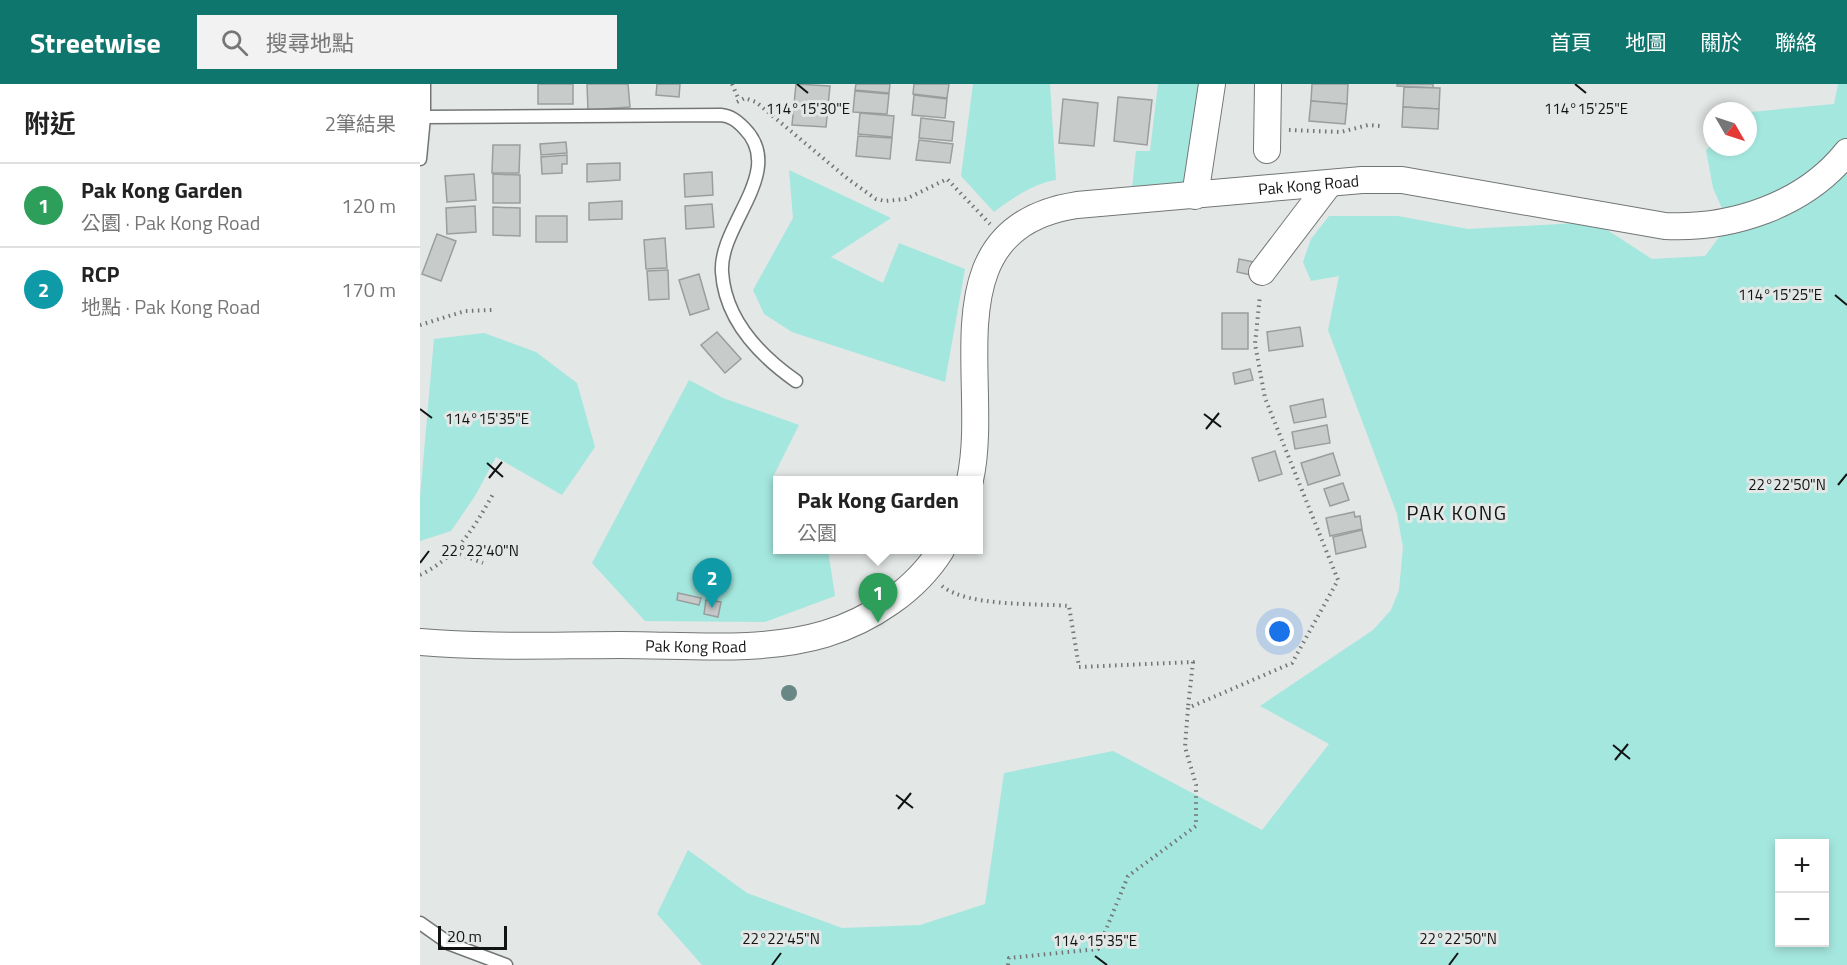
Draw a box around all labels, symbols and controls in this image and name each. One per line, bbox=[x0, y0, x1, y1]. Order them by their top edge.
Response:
search box bbox=[197, 15, 617, 69]
text: Streetwise bbox=[30, 21, 161, 64]
icon: search bbox=[218, 26, 251, 59]
text: 搜尋地點 bbox=[266, 26, 354, 60]
text: 首頁 bbox=[1550, 26, 1592, 58]
text: 地圖 bbox=[1625, 26, 1667, 58]
text: 關於 bbox=[1700, 26, 1742, 58]
text: 聯絡 bbox=[1775, 26, 1817, 58]
text: 114°15'30"E bbox=[766, 97, 850, 120]
text: 114°15'25"E bbox=[1544, 97, 1628, 120]
north arrow bbox=[1703, 102, 1757, 156]
text: 附近 bbox=[24, 104, 76, 143]
text: 2筆結果 bbox=[325, 108, 396, 139]
street label: Pak Kong Road bbox=[1257, 168, 1360, 201]
text: Pak Kong Garden bbox=[81, 173, 243, 207]
text: 1 bbox=[38, 190, 49, 221]
text: 120 m bbox=[341, 190, 396, 221]
text: 公園 · Pak Kong Road bbox=[81, 207, 260, 238]
text: RCP bbox=[81, 257, 120, 291]
text: 2 bbox=[38, 274, 49, 305]
text: 170 m bbox=[341, 274, 396, 305]
text: 114°15'25"E bbox=[1738, 283, 1822, 306]
text: 地點 · Pak Kong Road bbox=[81, 291, 260, 322]
text: 114°15'35"E bbox=[445, 407, 529, 430]
text: 22°22'50"N bbox=[1748, 473, 1826, 496]
popup bbox=[773, 476, 983, 554]
text: Pak Kong Garden bbox=[797, 483, 959, 517]
district label: PAK KONG bbox=[1406, 497, 1508, 528]
text: 公園 bbox=[797, 517, 837, 548]
text: 22°22'40"N bbox=[441, 539, 519, 562]
pin: 2 bbox=[692, 558, 732, 608]
pin: 1 bbox=[858, 574, 898, 623]
your location bbox=[1265, 617, 1294, 646]
street label: Pak Kong Road bbox=[645, 633, 747, 659]
map controls bbox=[1775, 839, 1829, 947]
button: + bbox=[1775, 839, 1829, 893]
button: − bbox=[1775, 893, 1829, 947]
scale bar bbox=[438, 923, 507, 950]
text: 20 m bbox=[447, 924, 482, 948]
text: 22°22'45"N bbox=[742, 927, 820, 950]
text: 22°22'50"N bbox=[1419, 927, 1497, 950]
text: 114°15'35"E bbox=[1053, 929, 1137, 952]

